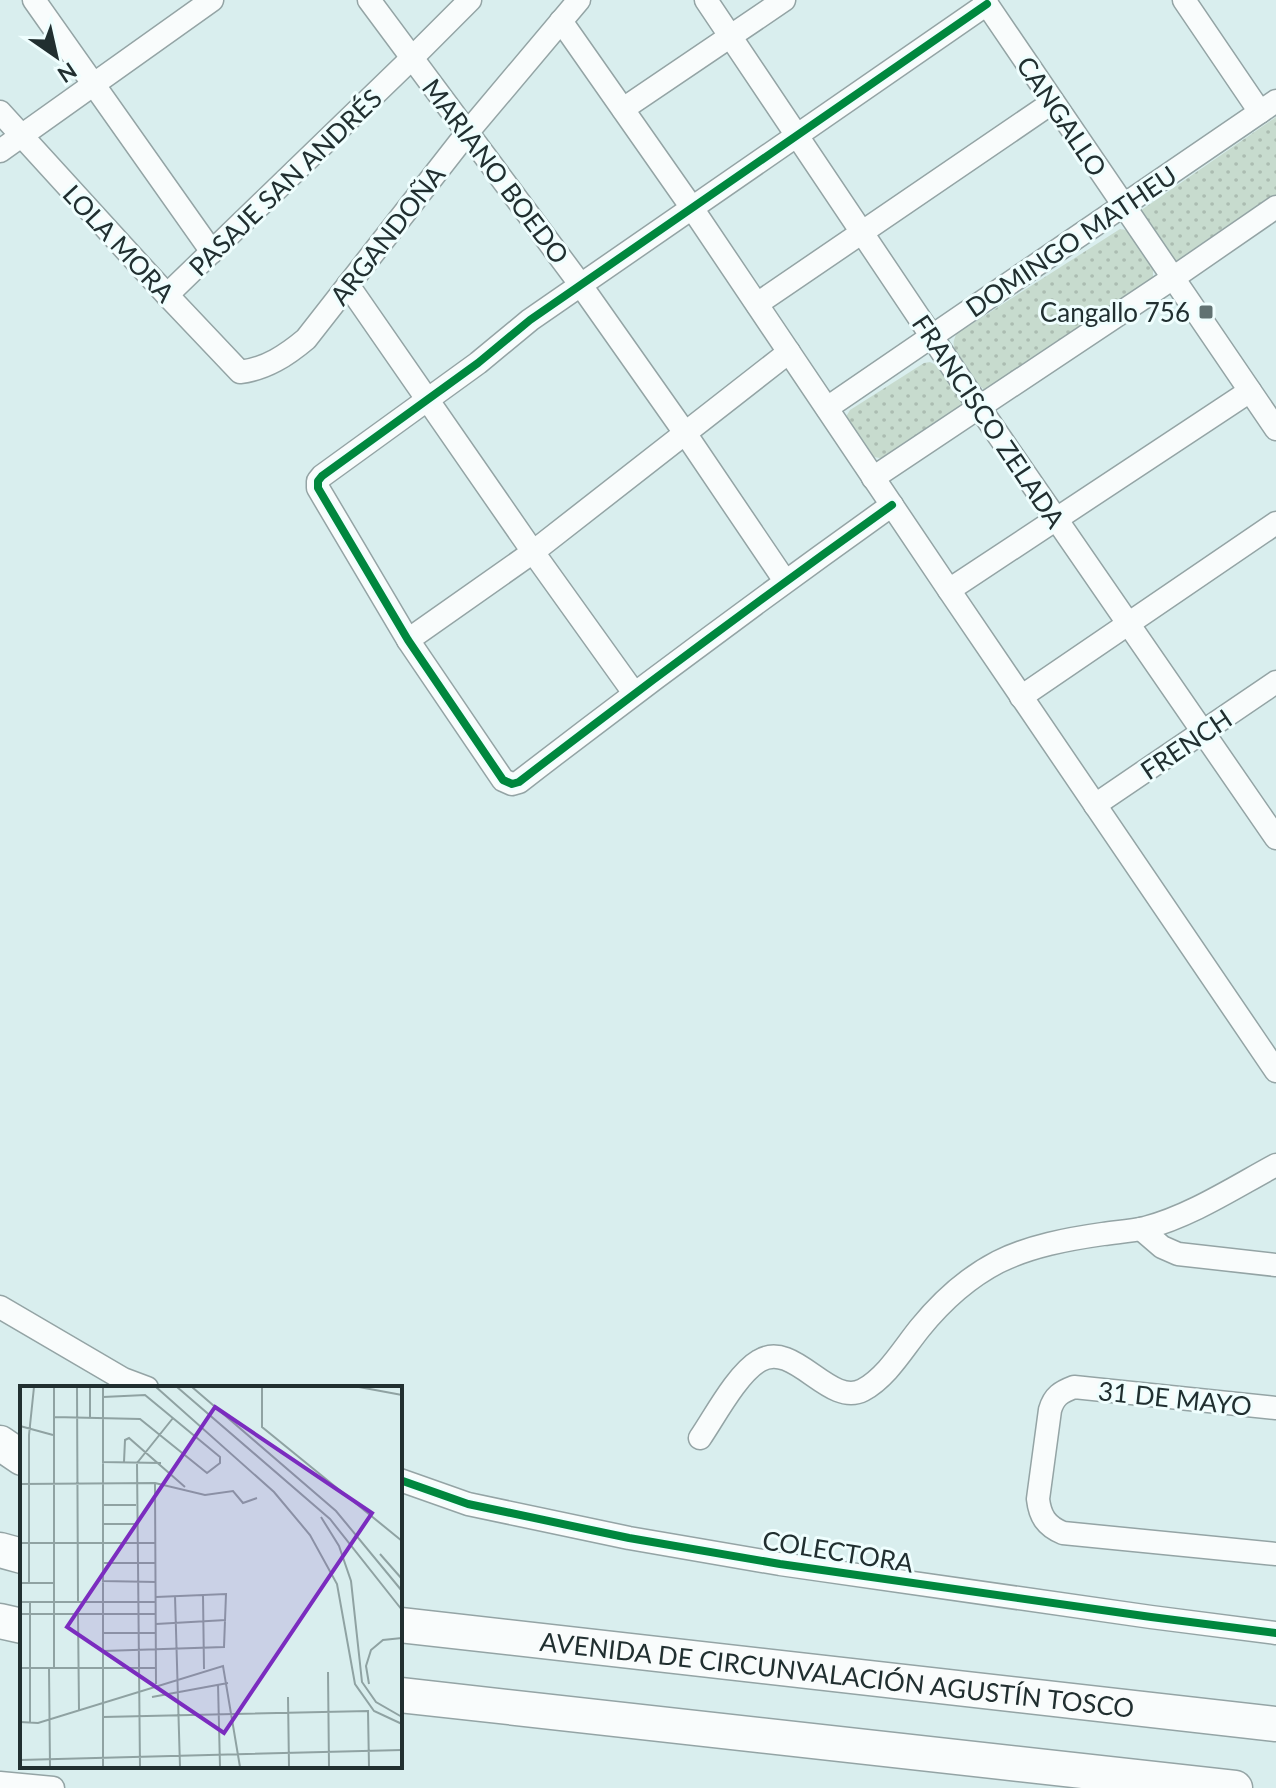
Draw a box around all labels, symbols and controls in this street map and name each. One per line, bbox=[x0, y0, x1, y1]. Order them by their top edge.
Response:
north arrow bbox=[16, 16, 96, 96]
street label: CANGALLO bbox=[1010, 50, 1114, 182]
text: N bbox=[53, 57, 82, 89]
street label: MARIANO BOEDO bbox=[416, 72, 576, 270]
street label: PASAJE SAN ANDRÉS bbox=[182, 82, 388, 282]
street label: ARGANDOÑA bbox=[323, 159, 452, 311]
street label: DOMINGO MATHEU bbox=[959, 159, 1183, 323]
street label: LOLA MORA bbox=[57, 178, 182, 309]
place label: Cangallo 756 bbox=[1040, 296, 1190, 328]
marker: Cangallo 756 bbox=[1197, 303, 1215, 321]
street label: FRANCISCO ZELADA bbox=[906, 308, 1072, 534]
street label: FRENCH bbox=[1134, 702, 1238, 786]
street label: 31 DE MAYO bbox=[1097, 1374, 1253, 1422]
inset map bbox=[20, 1386, 402, 1768]
street label: COLECTORA bbox=[760, 1523, 916, 1579]
street label: AVENIDA DE CIRCUNVALACIÓN AGUSTÍN TOSCO bbox=[538, 1625, 1136, 1724]

